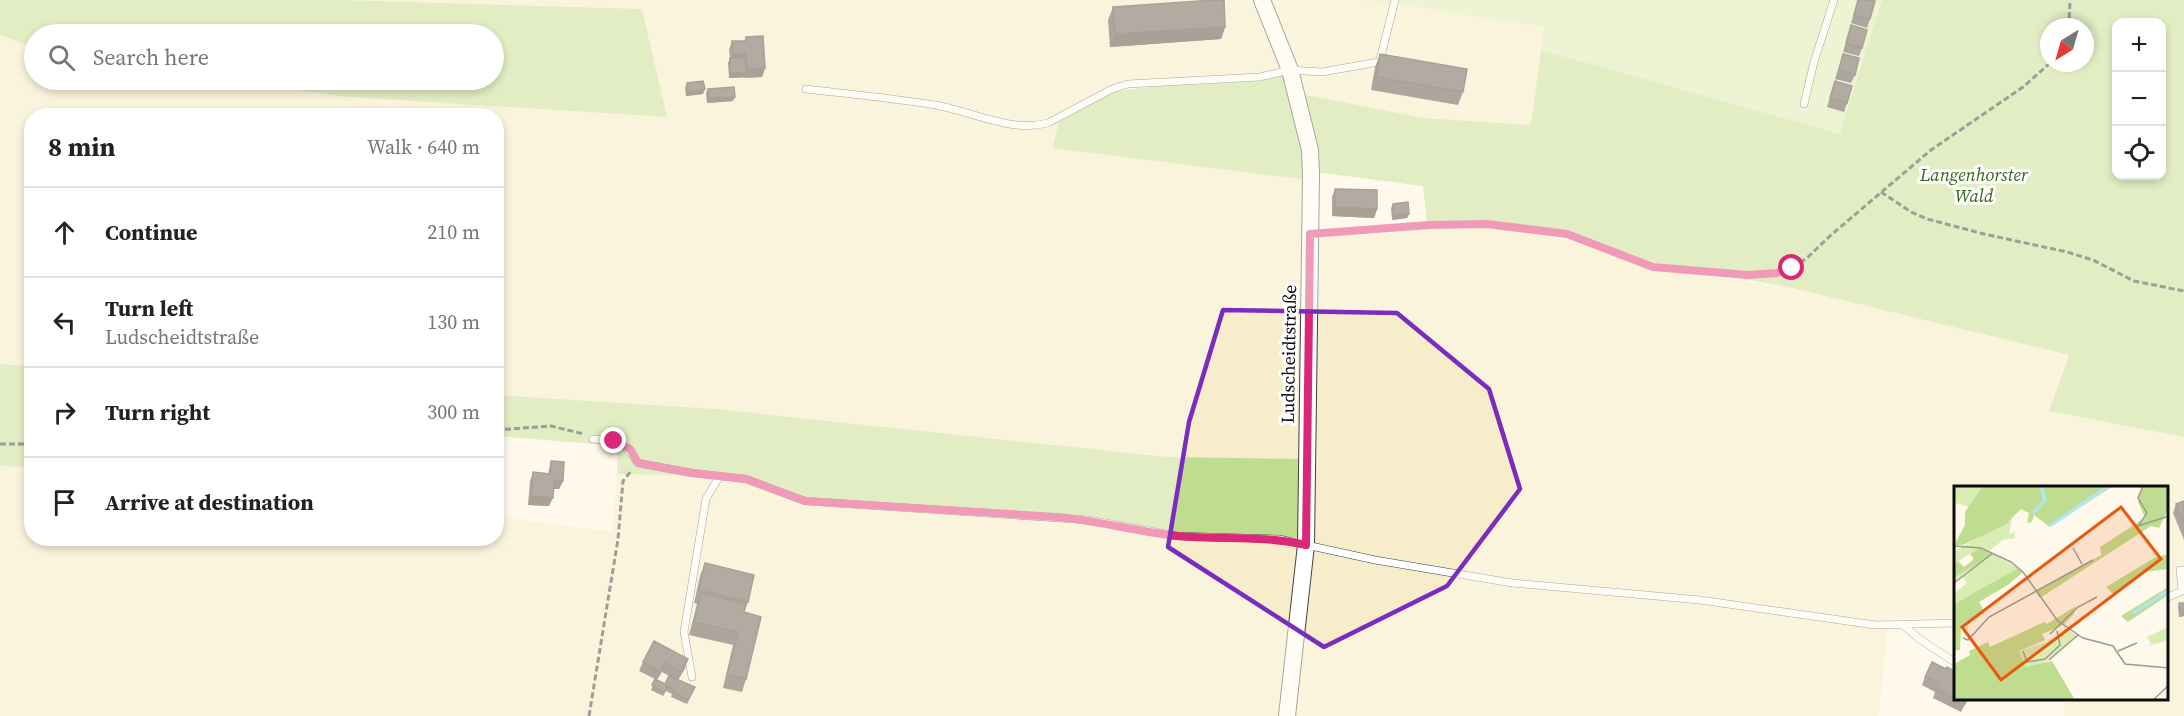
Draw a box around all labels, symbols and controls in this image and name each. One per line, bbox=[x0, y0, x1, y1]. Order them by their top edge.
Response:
north arrow bbox=[2040, 18, 2094, 72]
map controls bbox=[2112, 18, 2166, 180]
button: + bbox=[2112, 18, 2166, 72]
search box bbox=[24, 24, 504, 90]
icon: search bbox=[45, 41, 78, 74]
text: Search here bbox=[93, 42, 209, 72]
button: − bbox=[2112, 72, 2166, 126]
button: locate bbox=[2112, 126, 2166, 180]
text: 8 min bbox=[48, 129, 115, 165]
text: Walk · 640 m bbox=[367, 133, 480, 161]
park label: Langenhorster Wald bbox=[1919, 162, 2029, 208]
icon: ahead bbox=[48, 216, 81, 249]
text: Continue bbox=[105, 217, 198, 247]
text: 210 m bbox=[427, 218, 480, 246]
route start bbox=[1778, 254, 1804, 280]
street label: Ludscheidtstraße bbox=[1275, 284, 1302, 424]
text: Turn left bbox=[105, 293, 193, 323]
icon: left bbox=[48, 306, 81, 339]
text: 130 m bbox=[427, 308, 480, 336]
text: Ludscheidtstraße bbox=[105, 323, 259, 351]
icon: right bbox=[48, 396, 81, 429]
text: Turn right bbox=[105, 397, 210, 427]
text: 300 m bbox=[427, 398, 480, 426]
route end bbox=[600, 427, 626, 453]
icon: arrive bbox=[48, 486, 81, 519]
inset map bbox=[1954, 486, 2169, 701]
text: Arrive at destination bbox=[105, 487, 314, 517]

